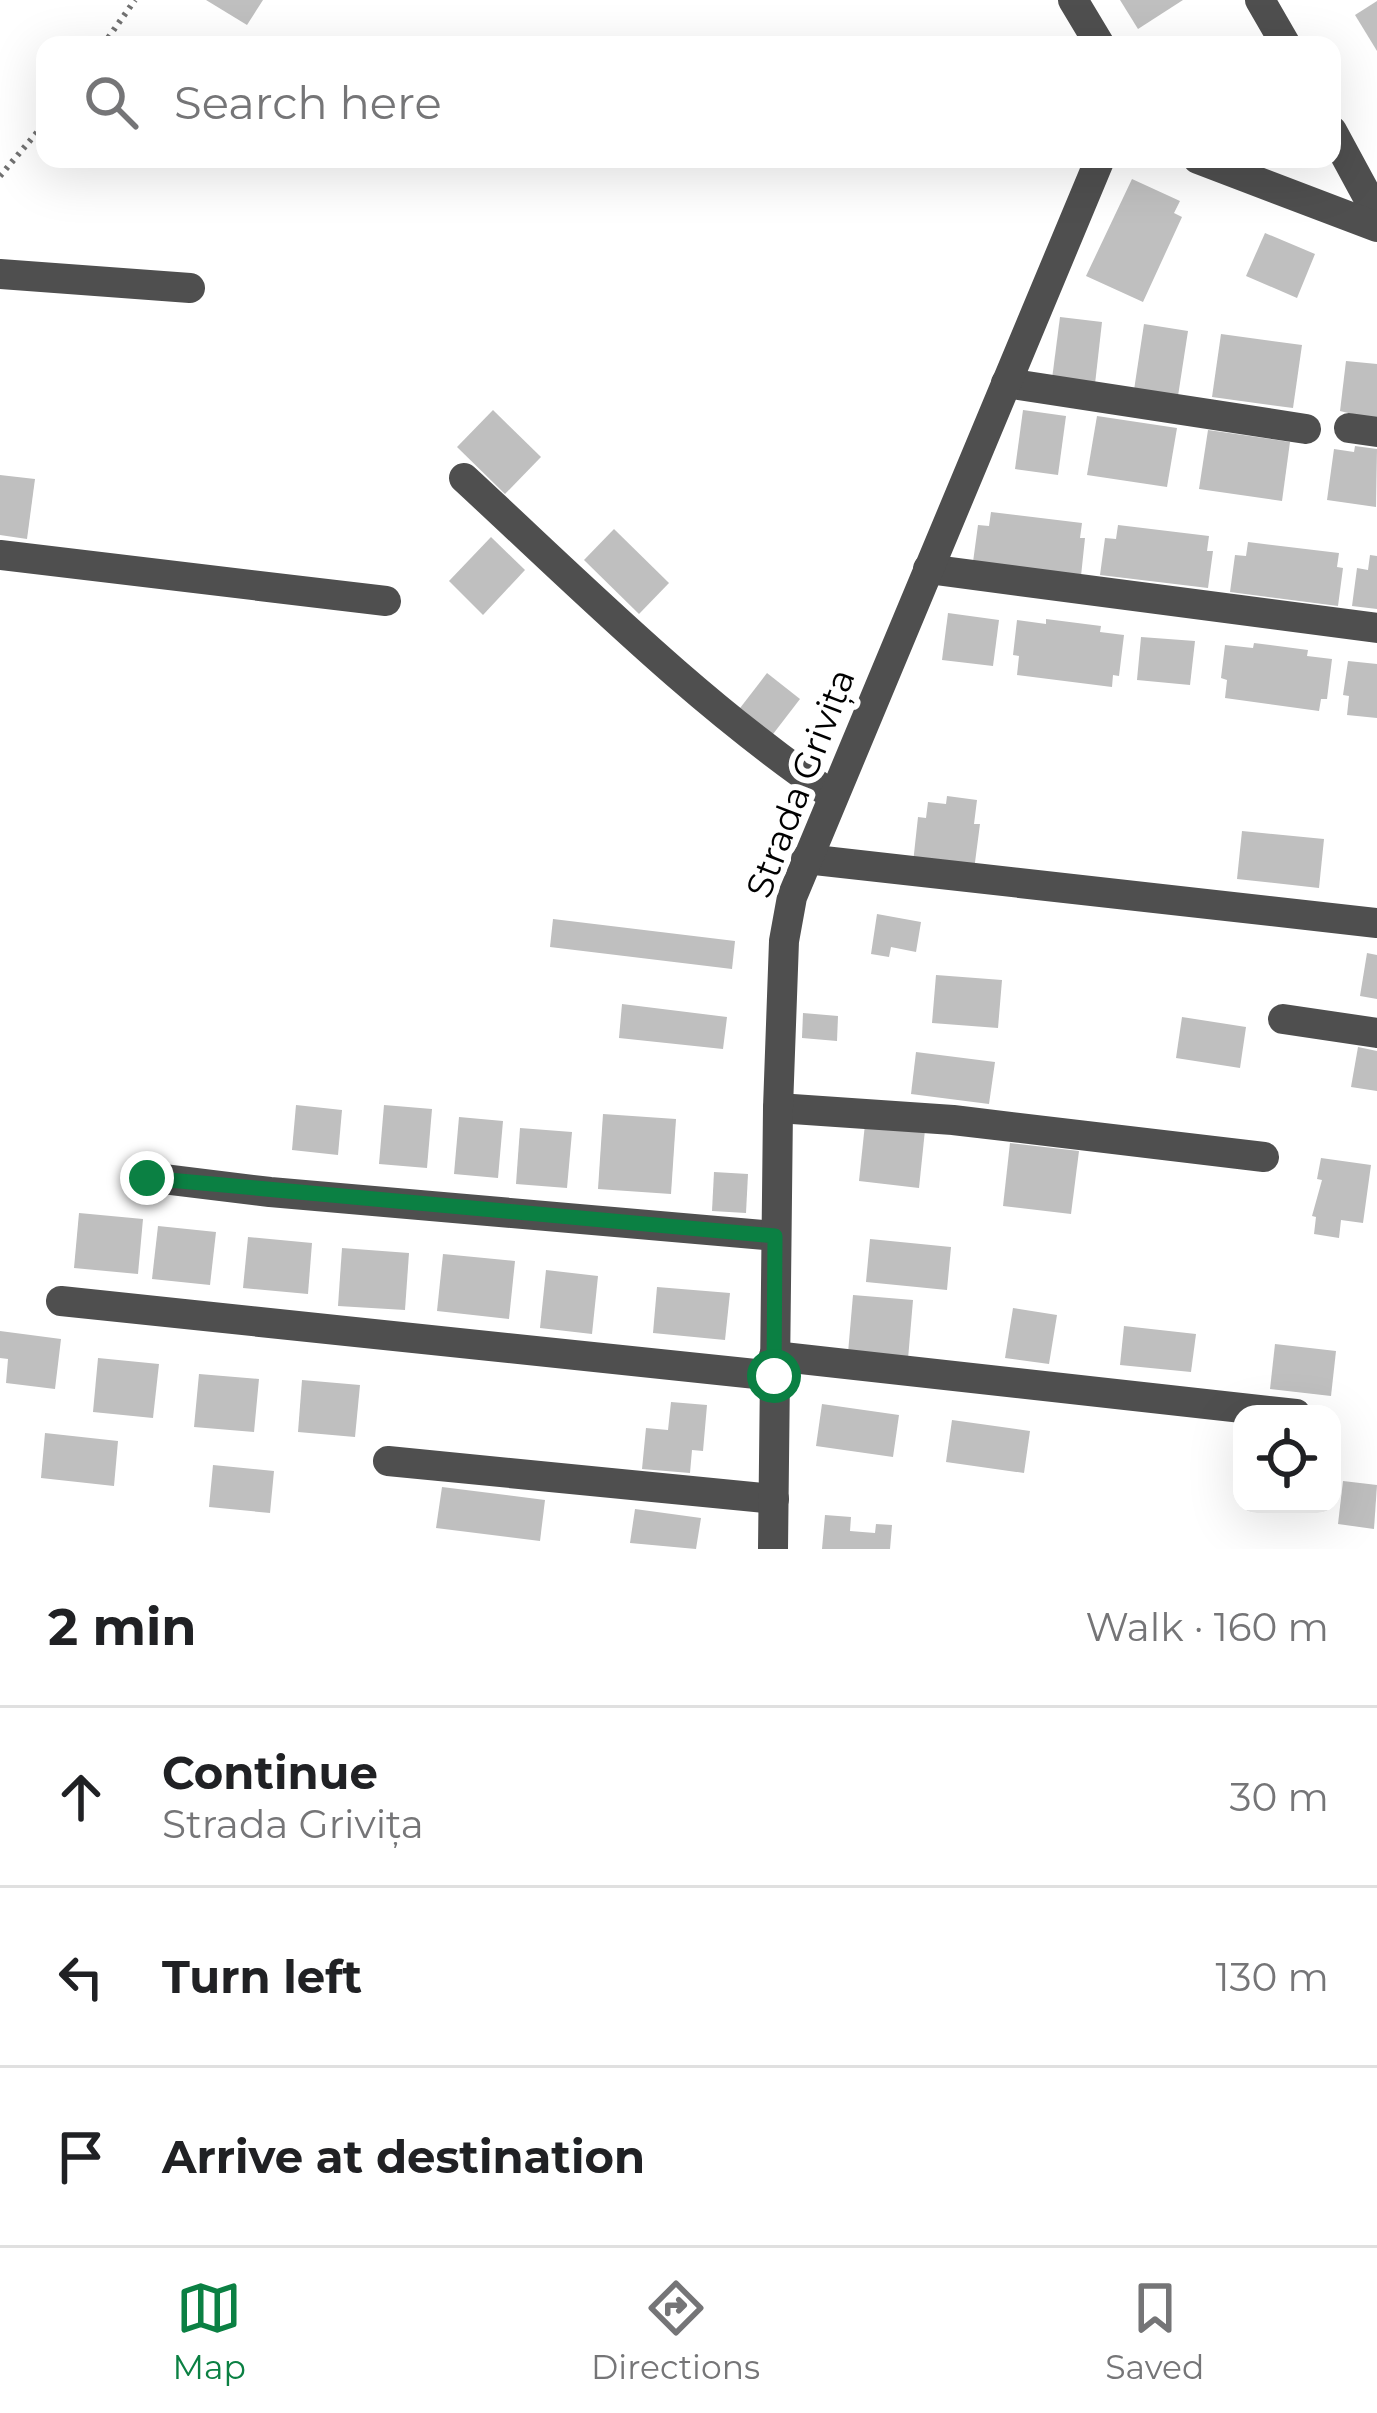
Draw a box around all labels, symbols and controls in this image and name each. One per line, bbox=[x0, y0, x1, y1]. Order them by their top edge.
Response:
search box bbox=[36, 36, 1341, 168]
icon: search bbox=[78, 69, 144, 135]
text: Search here bbox=[174, 75, 442, 130]
street label: Strada Grivița bbox=[736, 662, 864, 904]
route end bbox=[120, 1151, 174, 1205]
route start bbox=[747, 1349, 801, 1403]
map controls bbox=[1233, 1405, 1341, 1513]
button: locate bbox=[1233, 1405, 1341, 1513]
text: 2 min bbox=[48, 1596, 197, 1658]
text: Walk · 160 m bbox=[1085, 1603, 1329, 1651]
text: Continue bbox=[162, 1745, 378, 1800]
icon: ahead bbox=[48, 1764, 114, 1830]
text: 30 m bbox=[1230, 1773, 1329, 1821]
text: Strada Grivița bbox=[162, 1800, 424, 1848]
icon: left bbox=[48, 1944, 114, 2010]
text: Turn left bbox=[162, 1949, 362, 2004]
text: 130 m bbox=[1216, 1953, 1329, 2001]
icon: arrive bbox=[48, 2124, 114, 2190]
text: Arrive at destination bbox=[162, 2129, 645, 2184]
tab: Map bbox=[173, 2275, 246, 2387]
tab: Directions bbox=[591, 2275, 760, 2387]
tab: Saved bbox=[1105, 2275, 1204, 2387]

